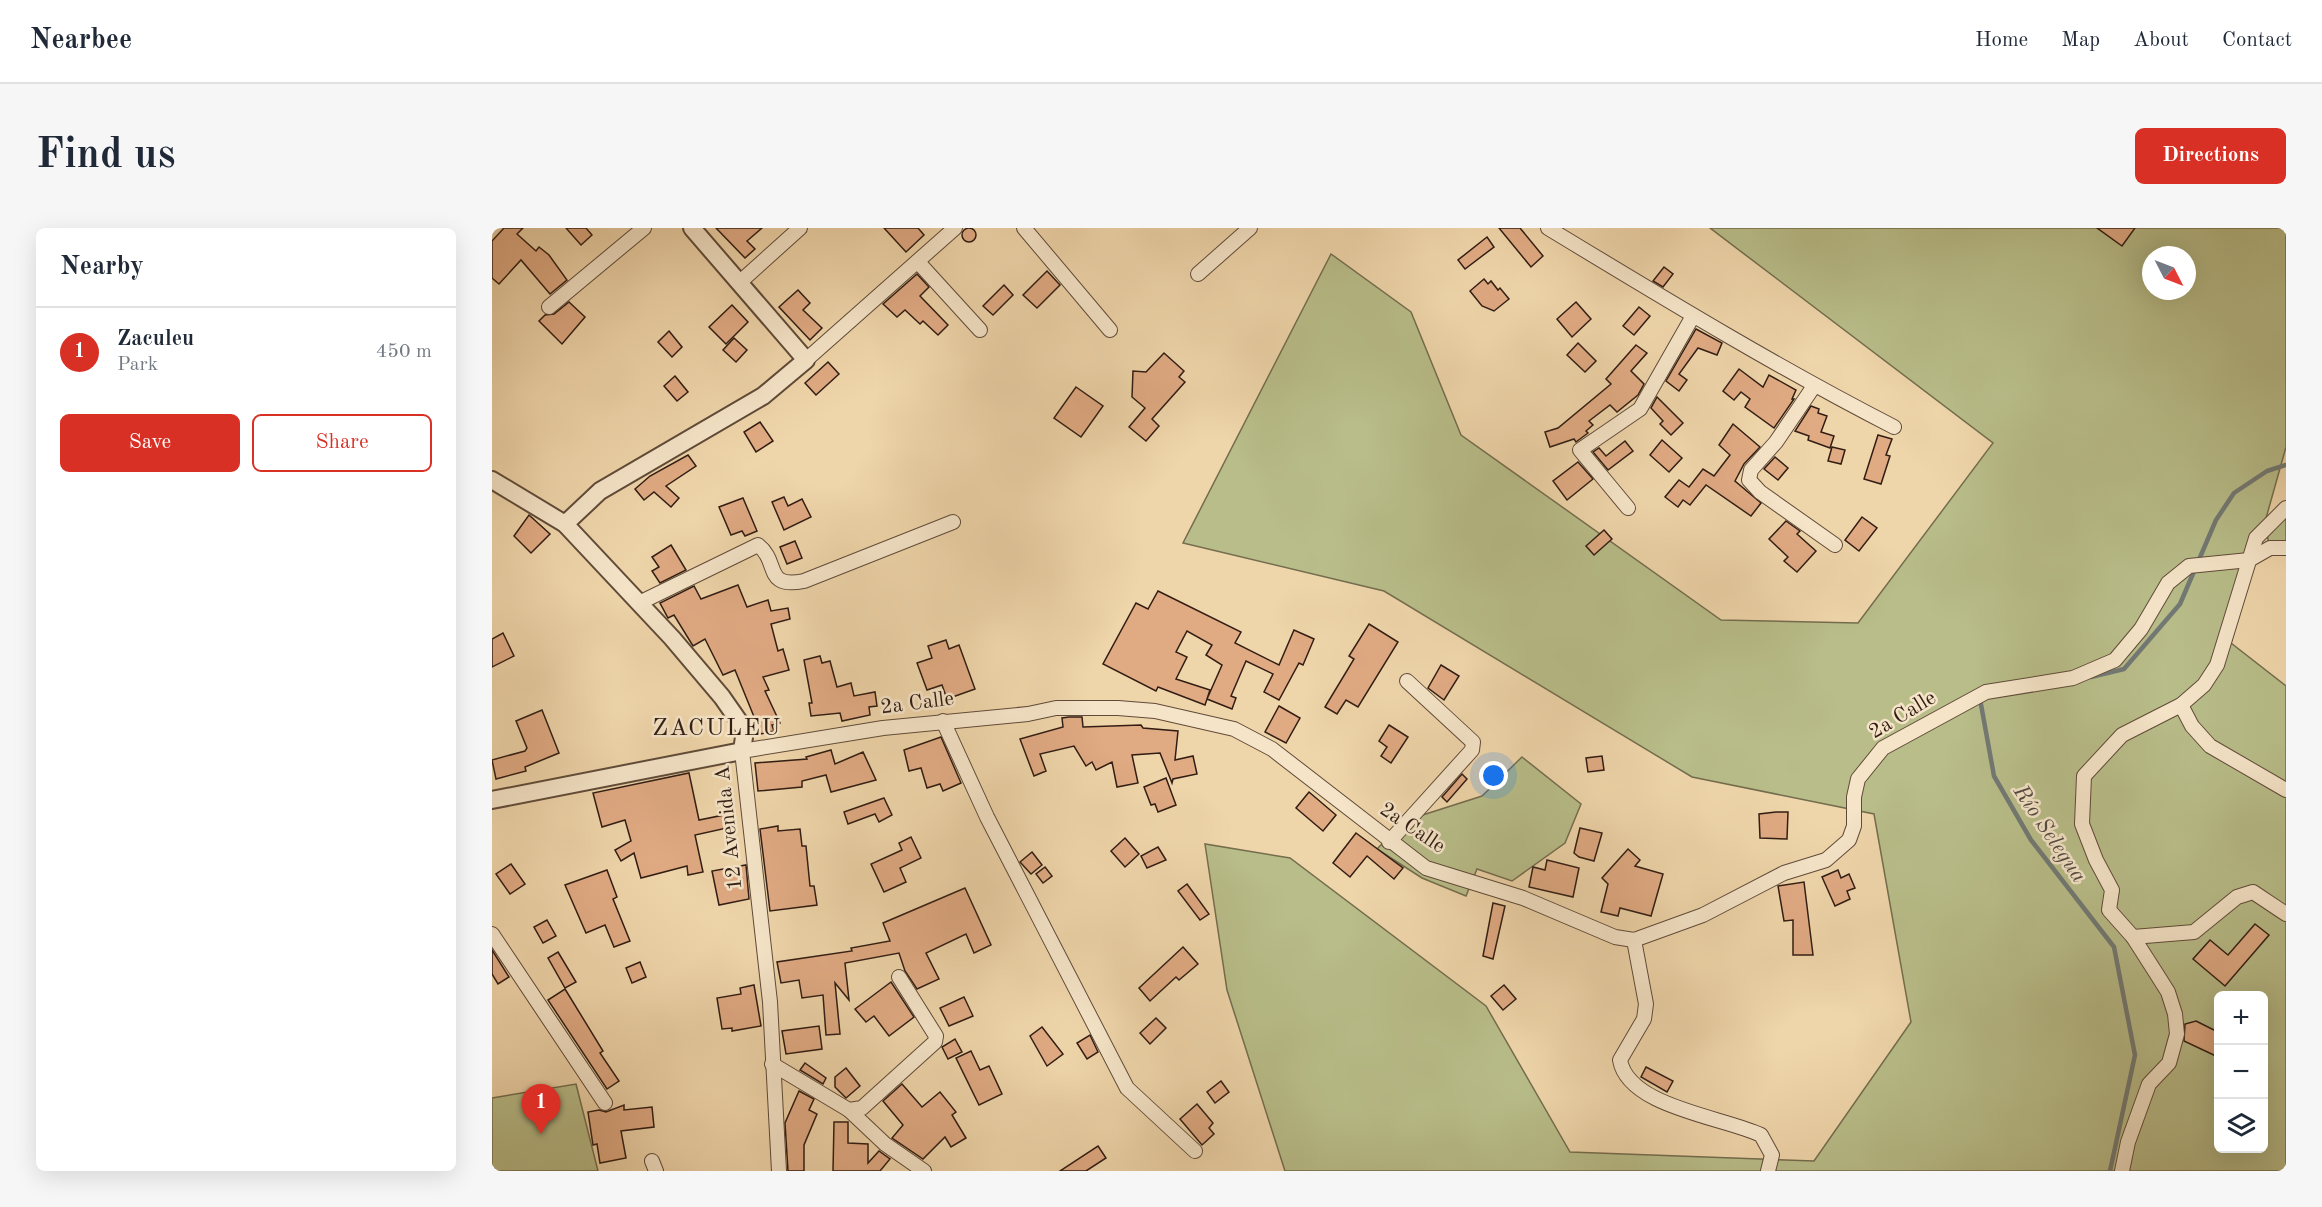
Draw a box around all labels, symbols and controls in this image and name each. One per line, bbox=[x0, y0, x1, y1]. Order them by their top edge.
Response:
text: Nearbee bbox=[30, 27, 132, 55]
text: Home bbox=[1975, 30, 2028, 51]
text: Map bbox=[2061, 30, 2100, 51]
text: About bbox=[2133, 30, 2189, 51]
text: Contact bbox=[2222, 30, 2292, 51]
button: Directions bbox=[2135, 128, 2286, 184]
text: Find us bbox=[36, 135, 175, 177]
north arrow bbox=[2142, 246, 2196, 300]
text: Nearby bbox=[60, 254, 144, 280]
text: Zaculeu bbox=[117, 328, 194, 350]
text: 1 bbox=[74, 342, 85, 362]
text: 450 m bbox=[376, 342, 432, 362]
text: Park bbox=[117, 355, 158, 375]
button: Save bbox=[60, 414, 240, 472]
button: Share bbox=[252, 414, 432, 472]
street label: 2a Calle bbox=[1866, 687, 1940, 743]
street label: 2a Calle bbox=[879, 689, 955, 718]
district label: ZACULEU bbox=[652, 717, 782, 741]
your location bbox=[1479, 761, 1508, 790]
street label: 12 Avenida A bbox=[713, 765, 746, 891]
water label: Río Selegua bbox=[2008, 780, 2090, 887]
street label: 2a Calle bbox=[1376, 799, 1449, 858]
map controls bbox=[2214, 991, 2268, 1153]
button: + bbox=[2214, 991, 2268, 1045]
button: − bbox=[2214, 1045, 2268, 1099]
pin: 1 bbox=[521, 1084, 560, 1134]
button: layers bbox=[2214, 1099, 2268, 1153]

